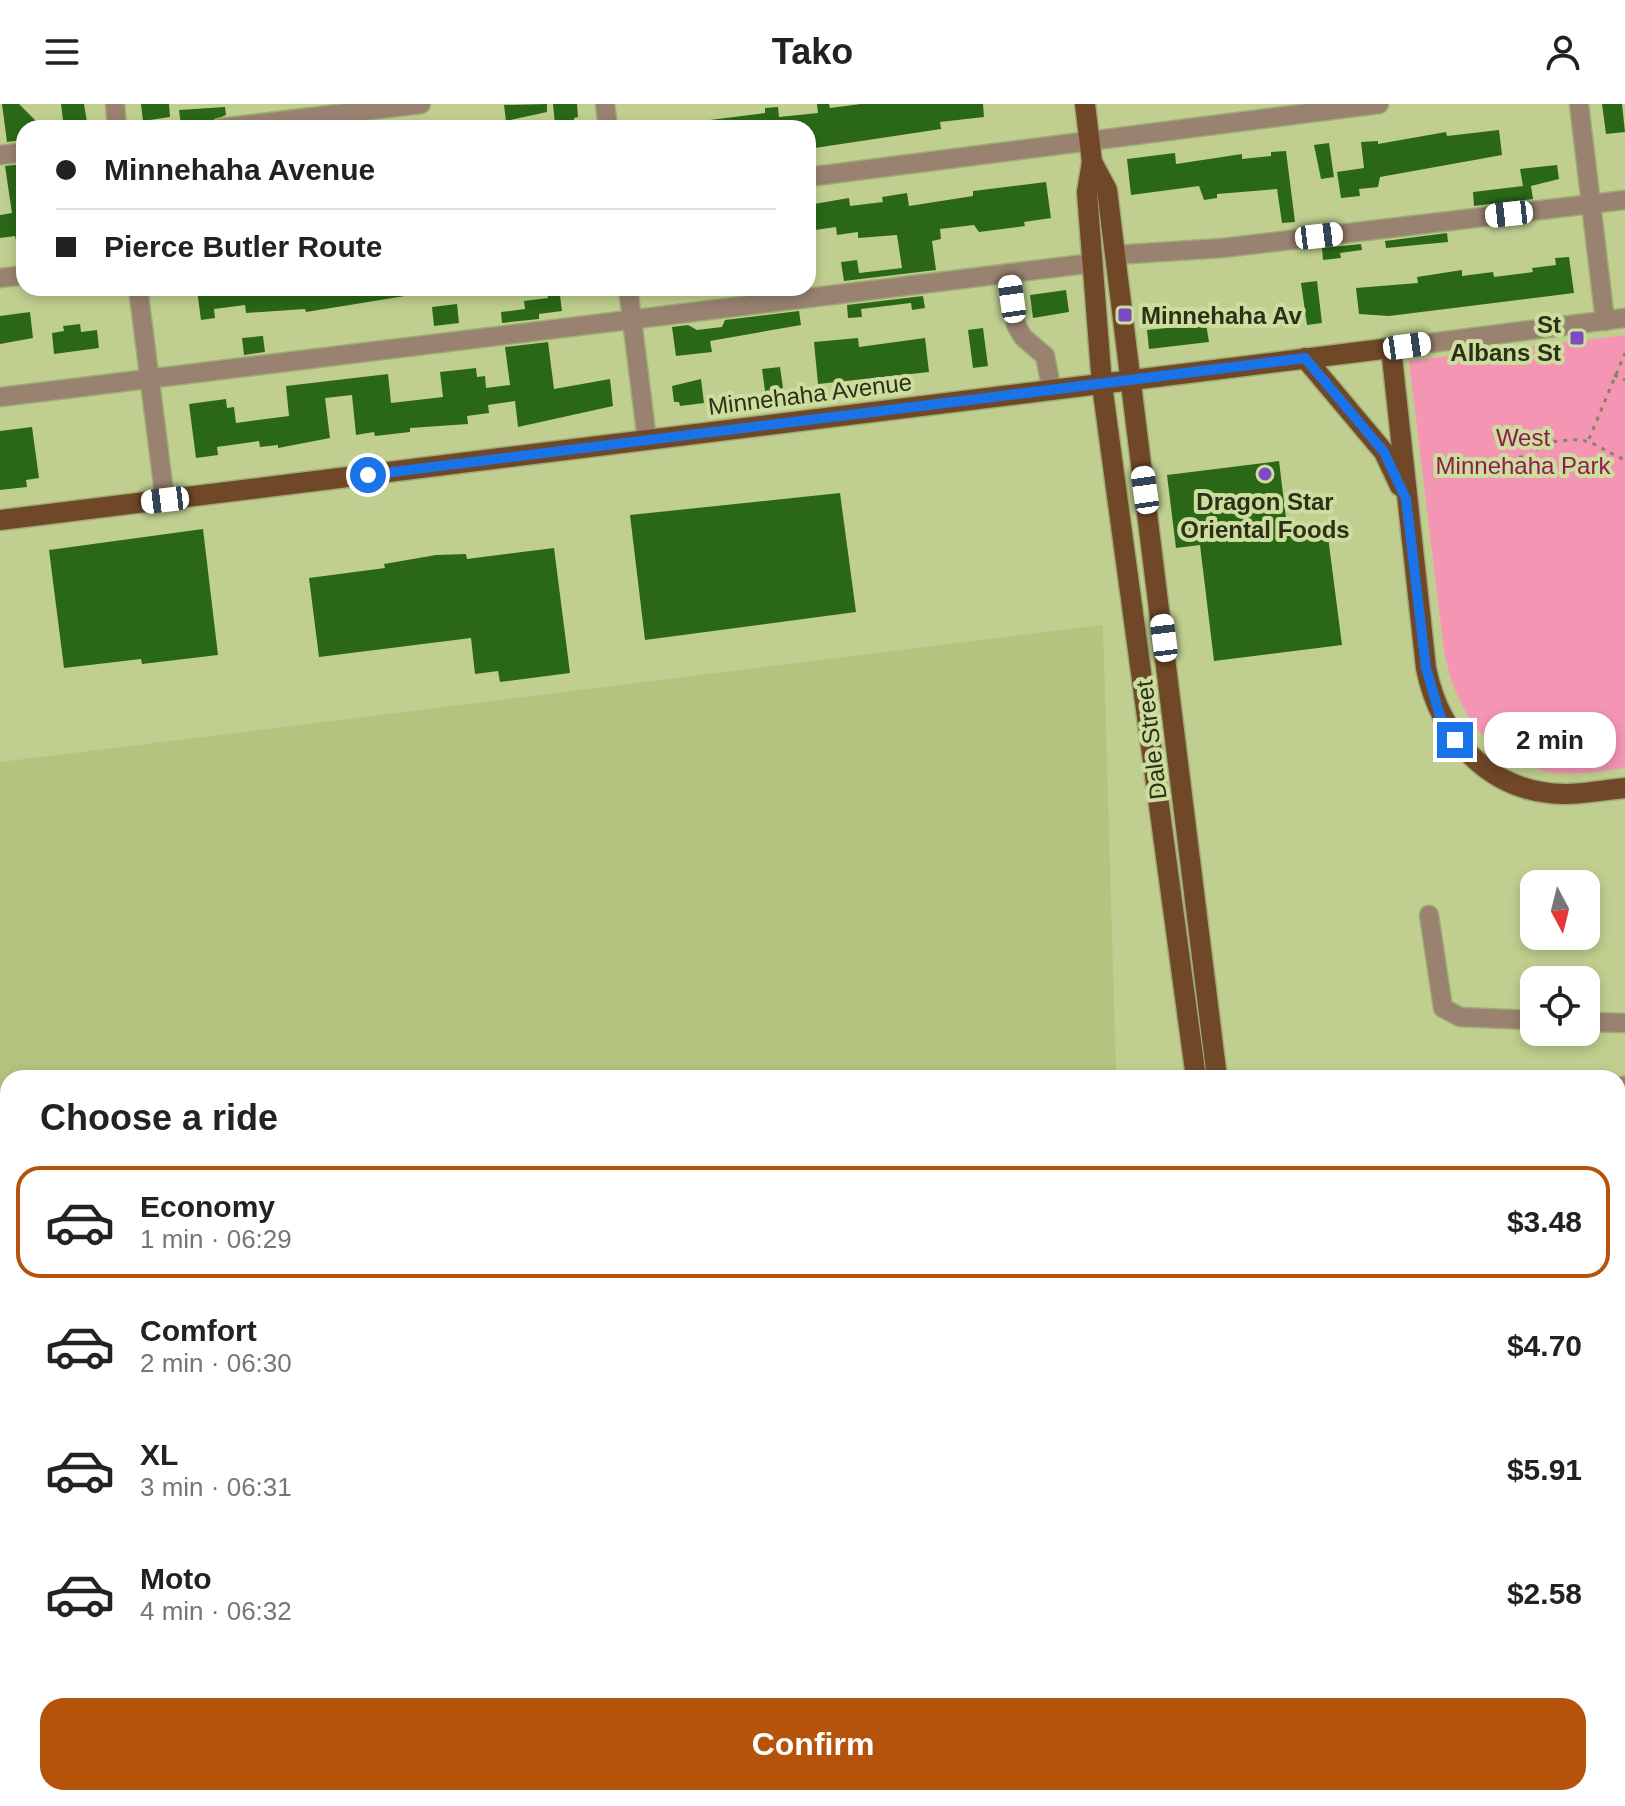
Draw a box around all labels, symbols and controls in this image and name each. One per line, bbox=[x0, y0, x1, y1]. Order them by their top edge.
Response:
icon: menu bbox=[40, 30, 84, 74]
icon: person bbox=[1541, 30, 1585, 74]
text: Tako bbox=[772, 31, 853, 72]
text: Minnehaha Avenue bbox=[104, 153, 375, 186]
car bbox=[1484, 200, 1534, 228]
car bbox=[1294, 221, 1344, 251]
text: Pierce Butler Route bbox=[104, 230, 382, 263]
car bbox=[997, 274, 1027, 324]
place label: Minnehaha Av bbox=[1141, 302, 1303, 329]
marker: Minnehaha Av bbox=[1116, 306, 1134, 324]
place label: St Albans St bbox=[1450, 311, 1561, 366]
marker: St Albans St bbox=[1568, 329, 1586, 347]
car bbox=[1382, 331, 1432, 361]
street label: Minnehaha Avenue bbox=[707, 368, 913, 420]
park label: West Minnehaha Park bbox=[1436, 424, 1611, 479]
route start bbox=[350, 457, 386, 493]
car bbox=[1130, 465, 1160, 515]
marker: Dragon Star Oriental Foods bbox=[1256, 465, 1274, 483]
car bbox=[140, 485, 190, 515]
place label: Dragon Star Oriental Foods bbox=[1180, 488, 1350, 543]
car bbox=[1149, 613, 1179, 663]
street label: Dale Street bbox=[1130, 678, 1172, 801]
callout: 2 min bbox=[1483, 712, 1615, 768]
route end bbox=[1437, 722, 1473, 758]
text: 2 min bbox=[1516, 725, 1584, 755]
north arrow bbox=[1520, 870, 1600, 950]
map controls bbox=[1520, 870, 1600, 1046]
button: locate bbox=[1520, 966, 1600, 1046]
text: Choose a ride bbox=[40, 1097, 278, 1138]
icon: car bbox=[44, 1186, 116, 1258]
text: Economy bbox=[140, 1190, 275, 1223]
text: $3.48 bbox=[1507, 1205, 1582, 1238]
text: 1 min · 06:29 bbox=[140, 1224, 292, 1254]
icon: car bbox=[44, 1310, 116, 1382]
text: Comfort bbox=[140, 1314, 257, 1347]
text: $4.70 bbox=[1507, 1329, 1582, 1362]
text: 2 min · 06:30 bbox=[140, 1348, 292, 1378]
icon: car bbox=[44, 1434, 116, 1506]
text: XL bbox=[140, 1438, 178, 1471]
text: $5.91 bbox=[1507, 1453, 1582, 1486]
text: 3 min · 06:31 bbox=[140, 1472, 292, 1502]
icon: car bbox=[44, 1558, 116, 1630]
text: Moto bbox=[140, 1562, 212, 1595]
text: $2.58 bbox=[1507, 1577, 1582, 1610]
text: 4 min · 06:32 bbox=[140, 1596, 292, 1626]
button: Confirm bbox=[40, 1698, 1586, 1790]

